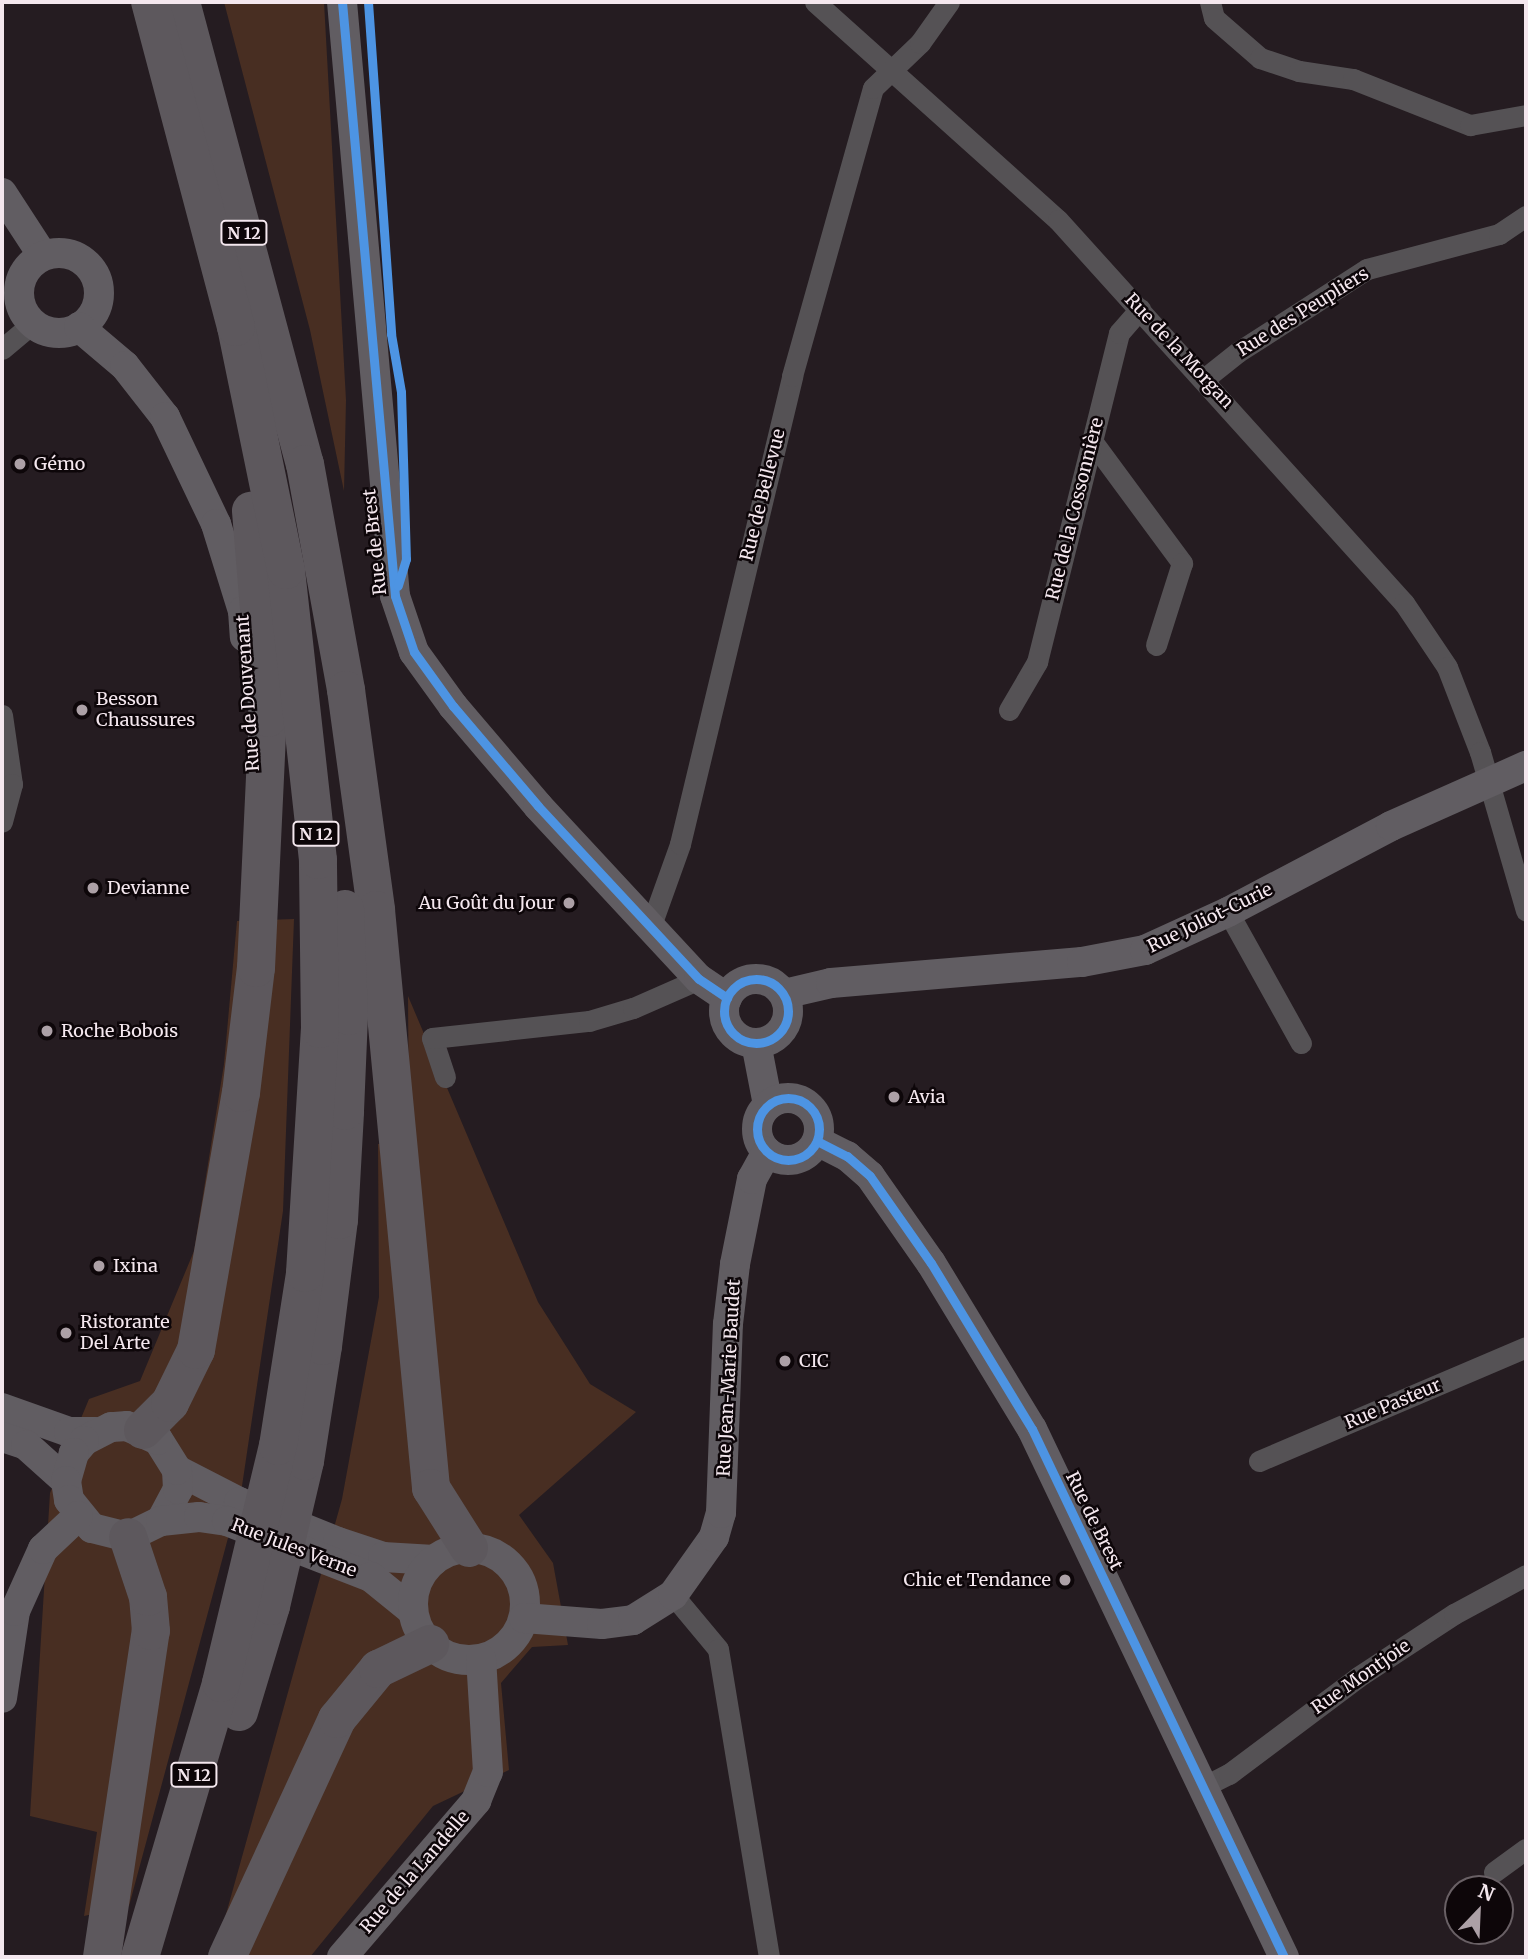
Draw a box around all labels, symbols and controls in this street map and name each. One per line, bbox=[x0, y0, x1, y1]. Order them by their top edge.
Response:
road number: N 12 bbox=[219, 220, 268, 246]
street label: Rue des Peupliers bbox=[1233, 263, 1373, 361]
street label: Rue de la Morgan bbox=[1120, 289, 1238, 413]
street label: Rue de la Cossonnière bbox=[1042, 415, 1108, 603]
street label: Rue de Bellevue bbox=[736, 427, 790, 563]
place label: Gémo bbox=[34, 453, 85, 475]
marker: Gémo bbox=[12, 456, 28, 472]
street label: Rue de Brest bbox=[359, 488, 391, 596]
street label: Rue de Douvenant bbox=[232, 614, 264, 772]
place label: Besson Chaussures bbox=[96, 689, 195, 732]
marker: Besson Chaussures bbox=[74, 702, 90, 718]
road number: N 12 bbox=[292, 821, 340, 846]
place label: Devianne bbox=[107, 877, 189, 899]
street label: Rue Joliot-Curie bbox=[1144, 878, 1276, 958]
marker: Devianne bbox=[85, 880, 101, 896]
place label: Au Goût du Jour bbox=[418, 892, 555, 914]
marker: Au Goût du Jour bbox=[561, 895, 577, 911]
place label: Roche Bobois bbox=[61, 1020, 178, 1042]
marker: Roche Bobois bbox=[39, 1023, 55, 1039]
place label: Avia bbox=[908, 1086, 945, 1108]
marker: Avia bbox=[886, 1089, 902, 1105]
place label: Ixina bbox=[113, 1255, 158, 1277]
marker: Ixina bbox=[91, 1258, 107, 1274]
street label: Rue Jean-Marie Baudet bbox=[713, 1279, 745, 1477]
place label: Ristorante Del Arte bbox=[80, 1312, 170, 1354]
marker: Ristorante Del Arte bbox=[58, 1325, 74, 1341]
place label: CIC bbox=[799, 1350, 829, 1372]
marker: CIC bbox=[777, 1353, 793, 1369]
street label: Rue Pasteur bbox=[1342, 1374, 1444, 1434]
street label: Rue de Brest bbox=[1061, 1468, 1127, 1574]
street label: Rue Jules Verne bbox=[228, 1514, 360, 1582]
place label: Chic et Tendance bbox=[903, 1569, 1051, 1591]
marker: Chic et Tendance bbox=[1057, 1572, 1073, 1588]
street label: Rue Montjoie bbox=[1308, 1635, 1414, 1719]
road number: N 12 bbox=[170, 1763, 218, 1788]
street label: Rue de la Landelle bbox=[356, 1806, 474, 1938]
north arrow bbox=[1444, 1875, 1514, 1945]
text: N bbox=[1475, 1879, 1498, 1906]

